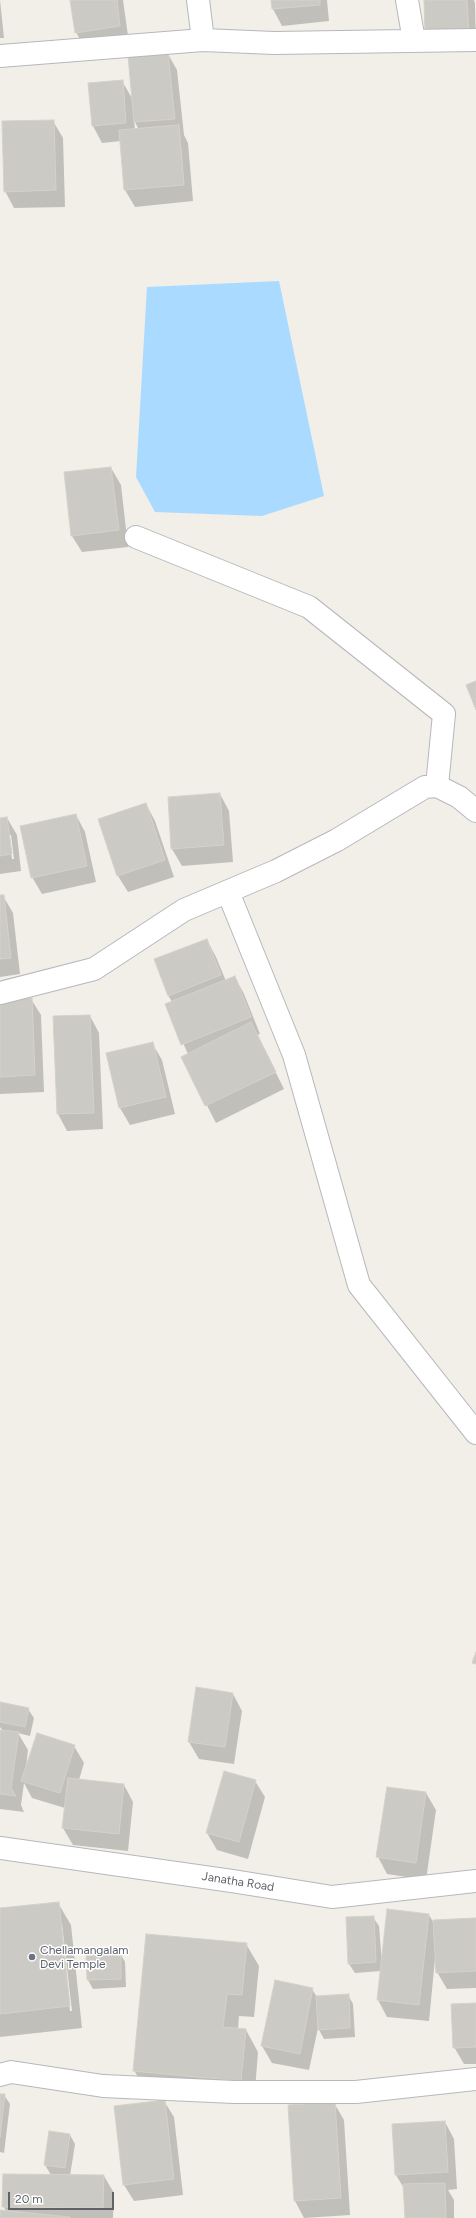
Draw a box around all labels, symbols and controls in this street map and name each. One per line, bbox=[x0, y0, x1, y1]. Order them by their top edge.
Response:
street label: Janatha Road bbox=[201, 1869, 275, 1895]
place label: Chellamangalam Devi Temple bbox=[40, 1943, 128, 1971]
marker: Chellamangalam Devi Temple bbox=[27, 1952, 37, 1962]
scale bar bbox=[10, 2184, 116, 2210]
text: 20 m bbox=[15, 2192, 43, 2206]

